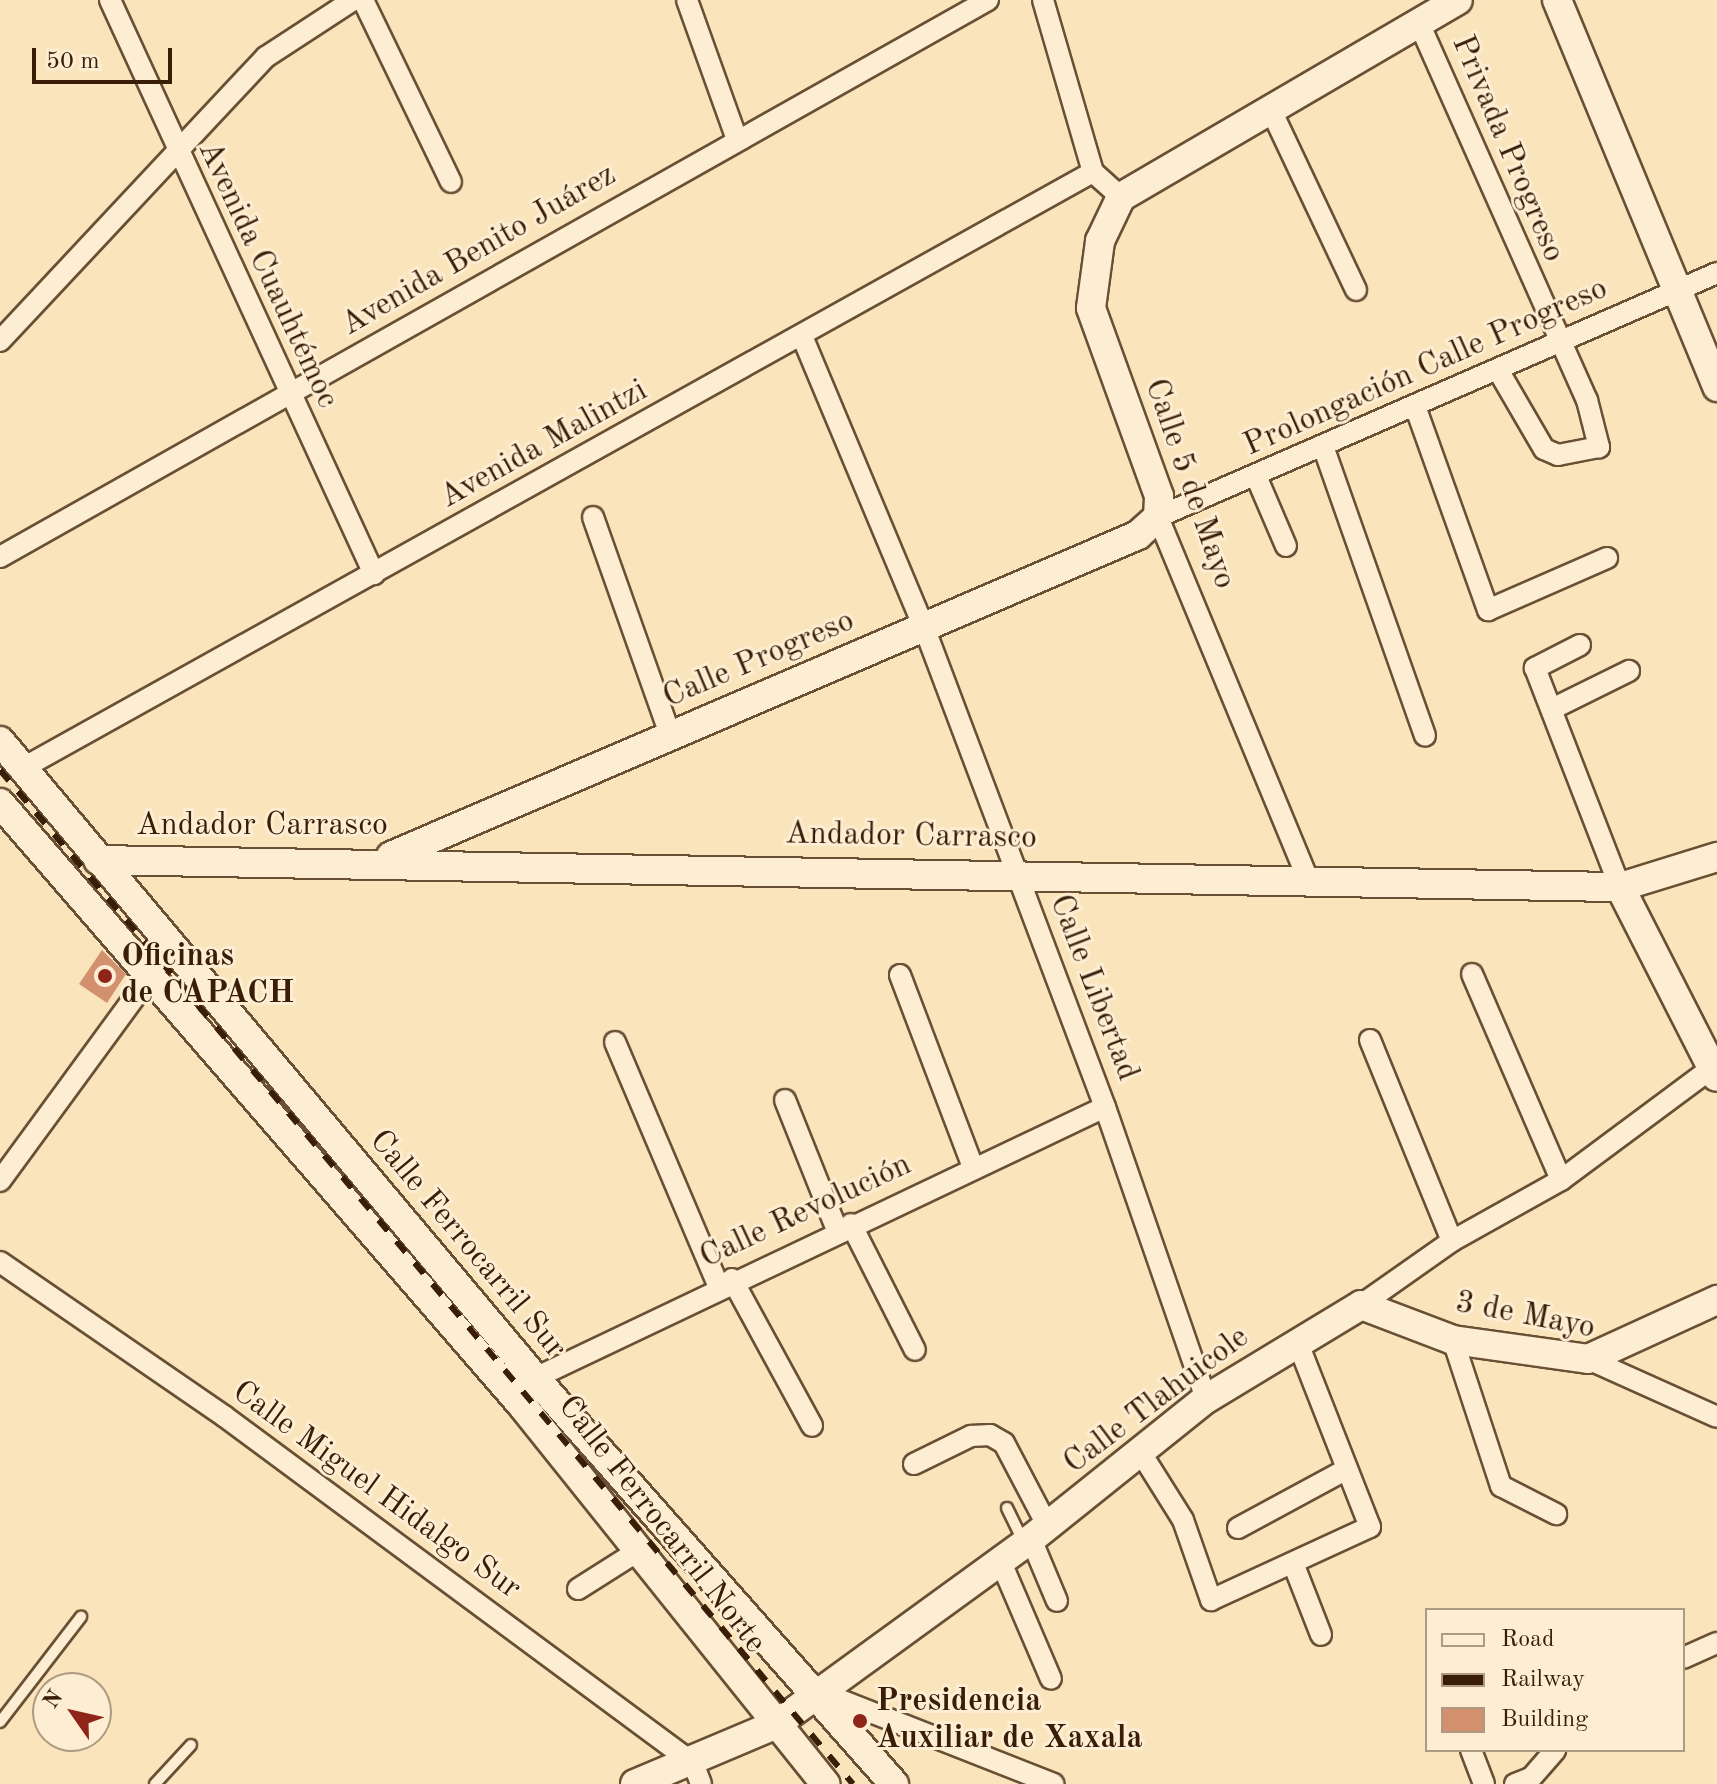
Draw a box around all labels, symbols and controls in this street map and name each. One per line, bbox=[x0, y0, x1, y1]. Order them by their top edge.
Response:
street label: Privada Progreso bbox=[1442, 30, 1572, 268]
scale bar bbox=[36, 32, 176, 82]
text: 50 m bbox=[46, 50, 100, 74]
street label: Avenida Cuauhtémoc bbox=[188, 136, 346, 414]
street label: Avenida Benito Juárez bbox=[335, 157, 623, 345]
street label: Prolongación Calle Progreso bbox=[1238, 270, 1614, 466]
street label: Avenida Malintzi bbox=[434, 372, 654, 518]
street label: Calle 5 de Mayo bbox=[1135, 374, 1243, 594]
street label: Calle Progreso bbox=[658, 603, 860, 717]
street label: Andador Carrasco bbox=[136, 807, 388, 845]
street label: Andador Carrasco bbox=[785, 816, 1037, 858]
street label: Calle Libertad bbox=[1040, 890, 1146, 1086]
place label: Oficinas de CAPACH bbox=[121, 939, 294, 1014]
marker: Oficinas de CAPACH bbox=[96, 967, 114, 985]
street label: Calle Ferrocarril Sur bbox=[360, 1123, 574, 1367]
street label: Calle Revolución bbox=[694, 1146, 918, 1278]
street label: 3 de Mayo bbox=[1452, 1284, 1598, 1348]
street label: Calle Tlahuicole bbox=[1057, 1319, 1257, 1483]
street label: Calle Miguel Hidalgo Sur bbox=[224, 1373, 528, 1609]
street label: Calle Ferrocarril Norte bbox=[549, 1389, 773, 1661]
legend bbox=[1425, 1608, 1685, 1752]
text: Road bbox=[1501, 1628, 1554, 1652]
text: Railway bbox=[1501, 1668, 1585, 1692]
north arrow bbox=[32, 1672, 112, 1752]
place label: Presidencia Auxiliar de Xaxala bbox=[876, 1684, 1143, 1759]
text: N bbox=[40, 1687, 68, 1713]
text: Building bbox=[1501, 1708, 1588, 1732]
marker: Presidencia Auxiliar de Xaxala bbox=[851, 1712, 869, 1730]

